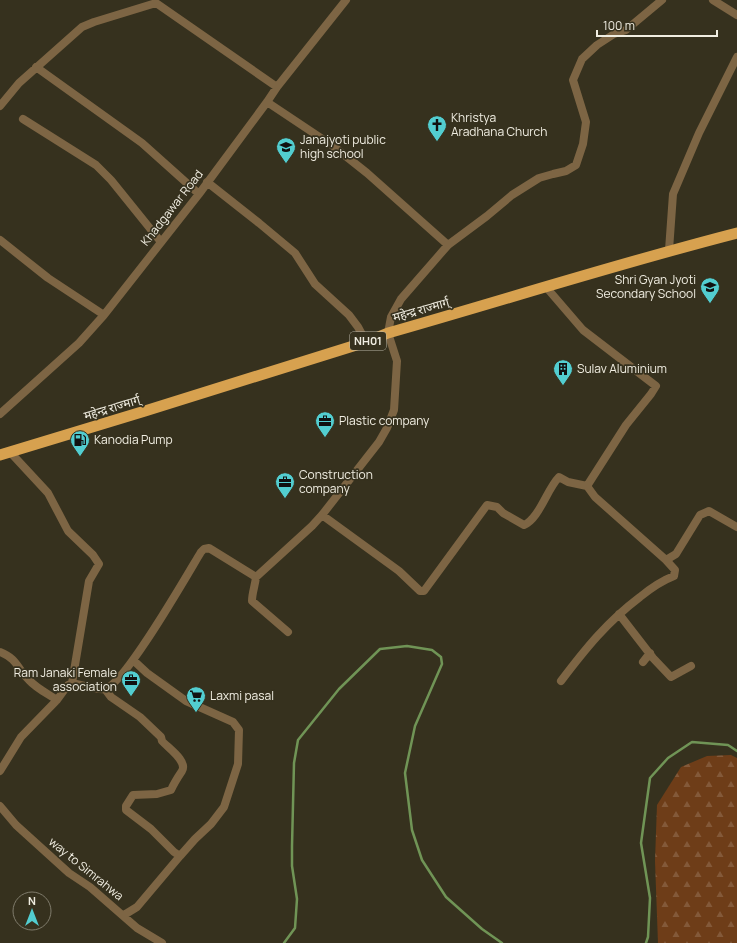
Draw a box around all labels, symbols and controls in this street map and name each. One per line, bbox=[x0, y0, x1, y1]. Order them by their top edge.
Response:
scale bar bbox=[597, 12, 717, 38]
text: 100 m bbox=[603, 17, 635, 34]
place label: Khristya Aradhana Church bbox=[451, 109, 547, 140]
church icon: Khristya Aradhana Church bbox=[426, 114, 448, 142]
place label: Janajyoti public high school bbox=[300, 131, 386, 162]
school or university icon: Janajyoti public high school bbox=[275, 136, 297, 164]
street label: Khadgawar Road bbox=[137, 166, 207, 249]
place label: Shri Gyan Jyoti Secondary School bbox=[596, 271, 696, 302]
school or university icon: Shri Gyan Jyoti Secondary School bbox=[699, 276, 721, 304]
street label: महेन्द्र राज्मार्ग् bbox=[391, 293, 453, 326]
road number: NH01 bbox=[350, 332, 386, 350]
building icon: Sulav Aluminium bbox=[552, 358, 574, 386]
place label: Sulav Aluminium bbox=[577, 360, 667, 377]
street label: महेन्द्र राज्मार्ग् bbox=[82, 390, 144, 424]
office icon: Plastic company bbox=[314, 410, 336, 438]
place label: Plastic company bbox=[339, 412, 430, 429]
fuel station icon: Kanodia Pump bbox=[69, 429, 91, 457]
place label: Kanodia Pump bbox=[94, 431, 173, 448]
place label: Construction company bbox=[299, 466, 373, 497]
office icon: Construction company bbox=[274, 471, 296, 499]
place label: Ram Janaki Female association bbox=[14, 664, 117, 695]
office icon: Ram Janaki Female association bbox=[120, 669, 142, 697]
supermarket icon: Laxmi pasal bbox=[185, 685, 207, 713]
place label: Laxmi pasal bbox=[210, 687, 274, 704]
street label: way to Simrahwa bbox=[45, 833, 127, 904]
north arrow bbox=[12, 891, 52, 931]
text: N bbox=[28, 893, 36, 908]

